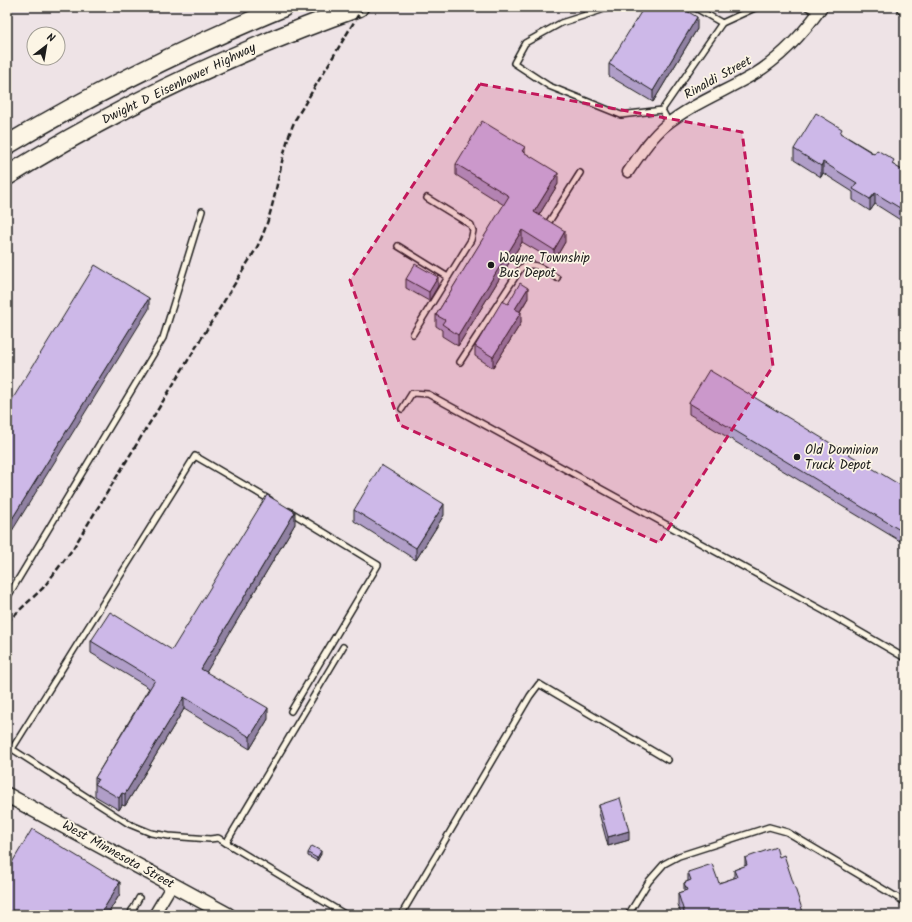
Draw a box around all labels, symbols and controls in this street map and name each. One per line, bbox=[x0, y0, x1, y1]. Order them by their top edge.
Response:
north arrow bbox=[26, 26, 66, 66]
text: N bbox=[43, 29, 58, 48]
street label: Dwight D Eisenhower Highway bbox=[98, 37, 260, 131]
street label: Rinaldi Street bbox=[680, 50, 757, 105]
place label: Wayne Township Bus Depot bbox=[499, 248, 590, 284]
marker: Wayne Township Bus Depot bbox=[486, 260, 496, 270]
place label: Old Dominion Truck Depot bbox=[805, 440, 878, 476]
marker: Old Dominion Truck Depot bbox=[792, 452, 802, 462]
street label: West Minnesota Street bbox=[58, 815, 179, 895]

